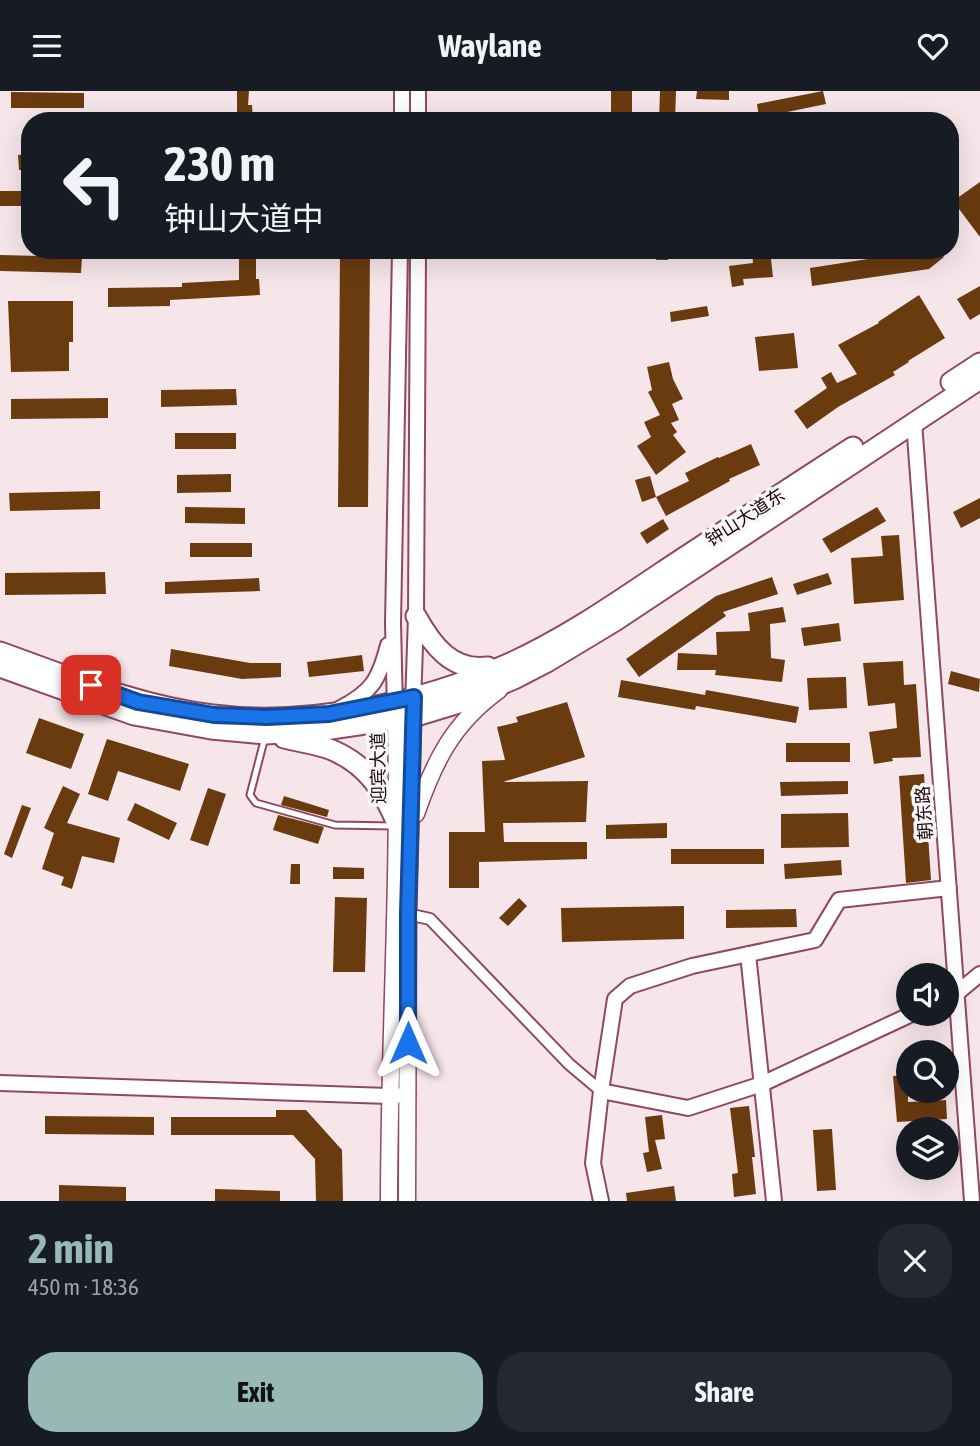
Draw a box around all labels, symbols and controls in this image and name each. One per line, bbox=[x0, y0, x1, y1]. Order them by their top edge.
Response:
icon: menu bbox=[28, 27, 66, 65]
text: Waylane bbox=[438, 27, 542, 64]
icon: heart bbox=[914, 27, 952, 65]
text: 230 m bbox=[164, 135, 275, 191]
icon: left bbox=[49, 140, 140, 231]
text: 钟山大道中 bbox=[164, 200, 324, 237]
street label: 钟山大道东 bbox=[702, 484, 788, 550]
pin bbox=[61, 655, 121, 715]
icon: arrive bbox=[72, 666, 110, 704]
street label: 迎宾大道 bbox=[367, 732, 389, 804]
street label: 朝东路 bbox=[912, 785, 936, 841]
map controls bbox=[896, 963, 959, 1180]
button: sound bbox=[896, 963, 959, 1026]
position arrow bbox=[371, 1006, 445, 1080]
button: search bbox=[896, 1040, 959, 1103]
button: layers bbox=[896, 1117, 959, 1180]
text: 2 min bbox=[28, 1224, 114, 1272]
button: close bbox=[878, 1224, 952, 1298]
text: 450 m · 18:36 bbox=[28, 1274, 139, 1300]
button: Exit bbox=[28, 1352, 483, 1432]
button: Share bbox=[497, 1352, 952, 1432]

